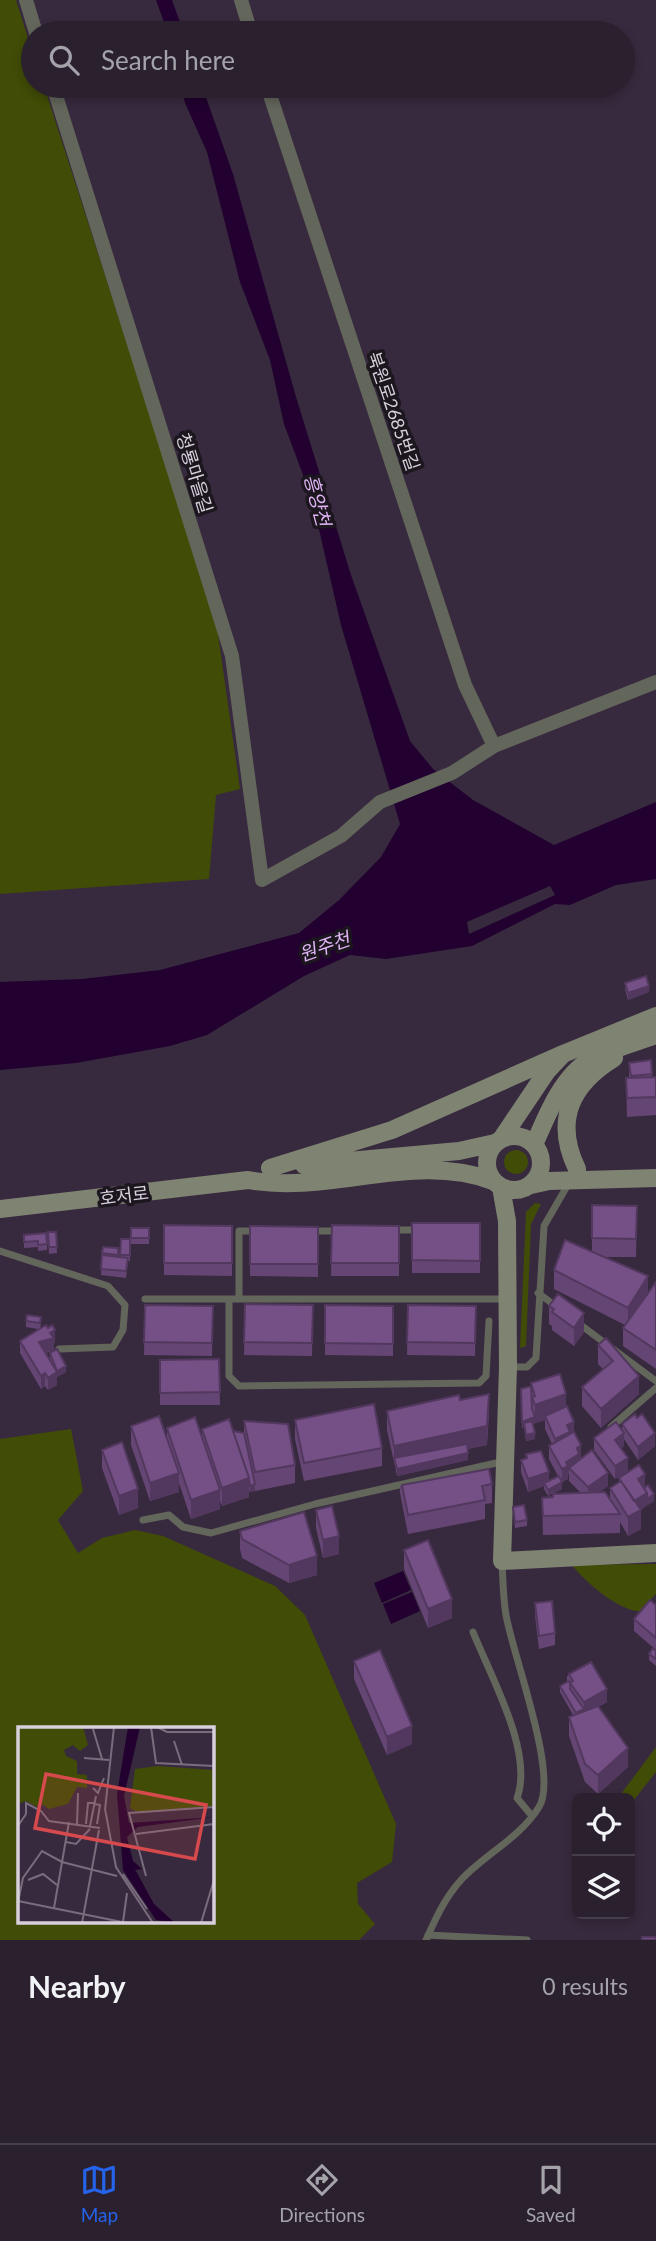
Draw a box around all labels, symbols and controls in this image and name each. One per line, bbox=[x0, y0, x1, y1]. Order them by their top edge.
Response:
search box bbox=[21, 21, 635, 98]
icon: search bbox=[45, 41, 83, 79]
text: Search here bbox=[101, 44, 235, 76]
street label: 북원로2685번길 bbox=[363, 349, 425, 473]
street label: 청룡마을길 bbox=[172, 430, 218, 516]
water label: 흥양천 bbox=[300, 472, 336, 530]
water label: 원주천 bbox=[295, 926, 354, 965]
street label: 호저로 bbox=[98, 1181, 150, 1209]
inset map bbox=[18, 1727, 214, 1923]
map controls bbox=[572, 1793, 635, 1919]
button: locate bbox=[572, 1793, 635, 1856]
button: layers bbox=[572, 1856, 635, 1919]
text: Nearby bbox=[28, 1968, 126, 2004]
text: 0 results bbox=[542, 1972, 628, 2000]
tab: Map bbox=[80, 2161, 118, 2226]
tab: Directions bbox=[279, 2161, 365, 2226]
tab: Saved bbox=[526, 2161, 576, 2226]

